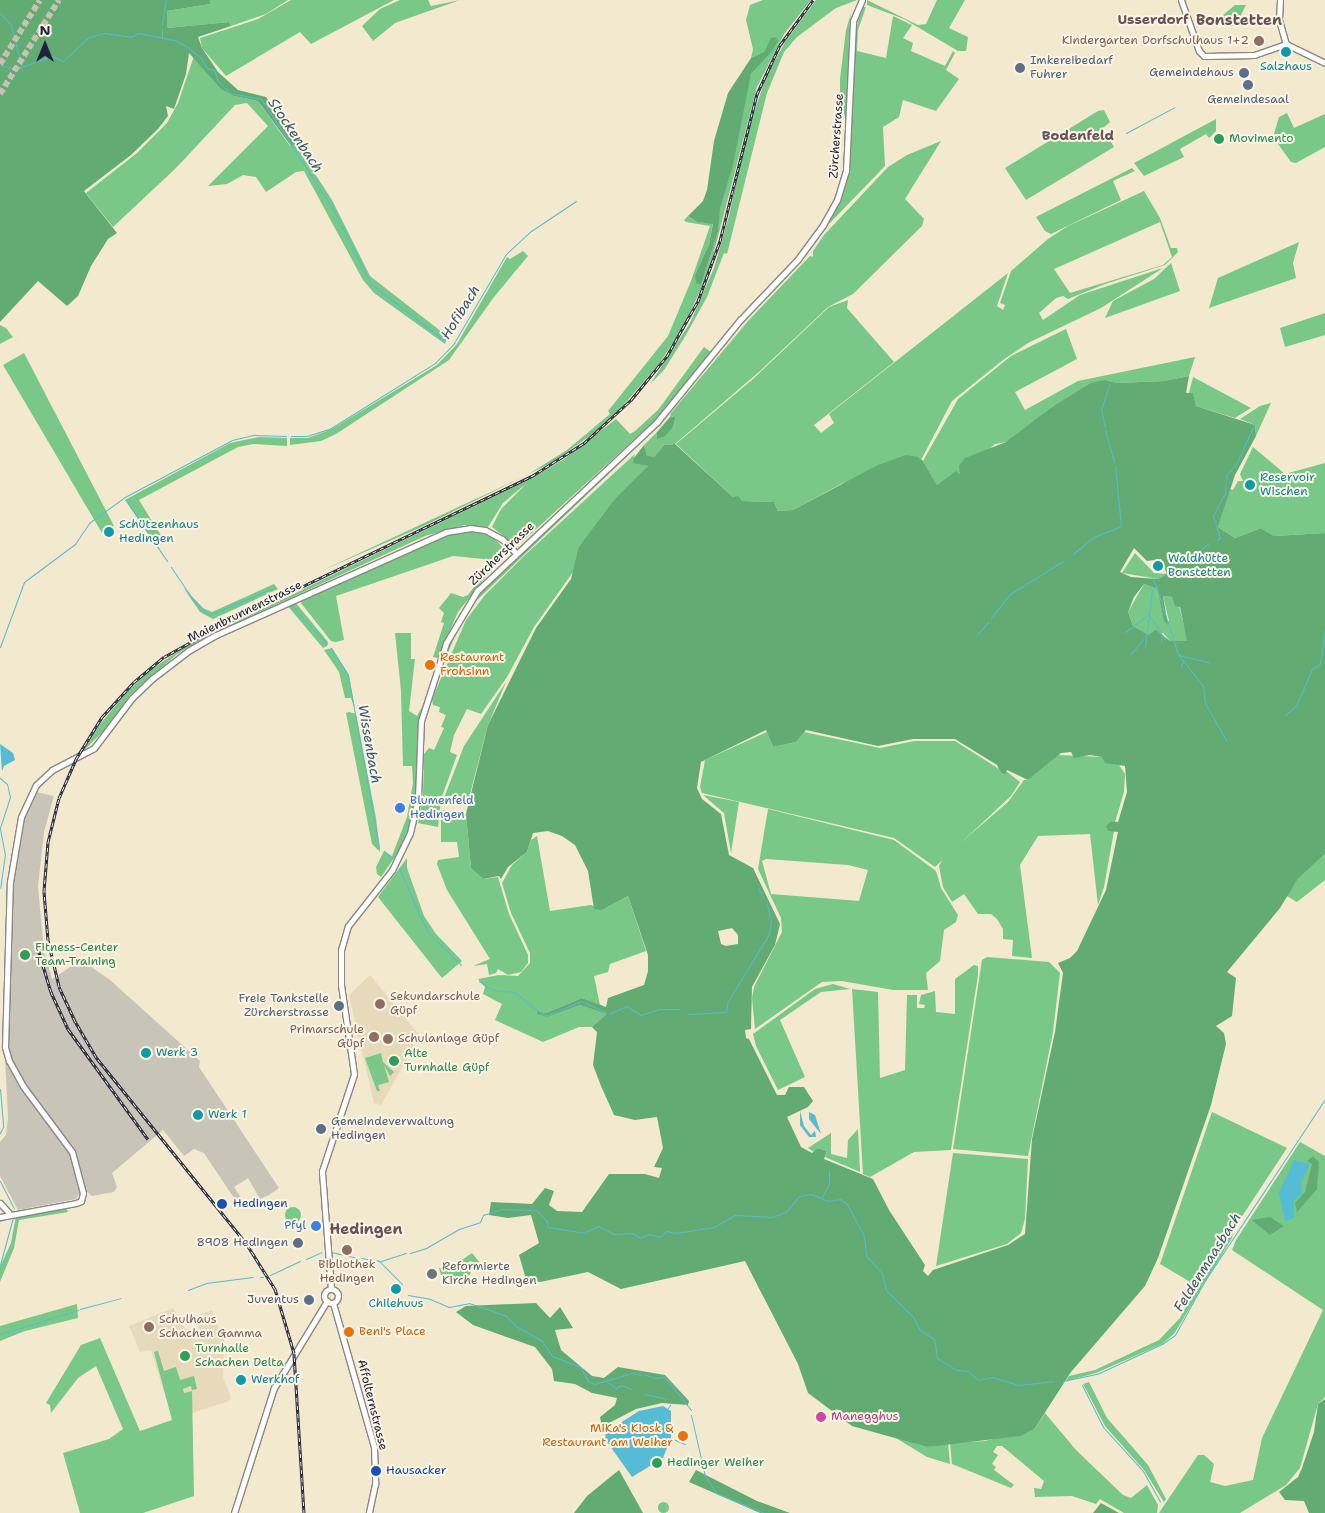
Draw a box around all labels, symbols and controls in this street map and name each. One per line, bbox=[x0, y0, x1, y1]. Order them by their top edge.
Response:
district label: Usserdorf bbox=[1117, 11, 1189, 27]
district label: Bonstetten bbox=[1196, 12, 1282, 30]
north arrow bbox=[20, 20, 70, 70]
text: N bbox=[39, 21, 51, 39]
place label: Kindergarten Dorfschulhaus 1+2 bbox=[1062, 34, 1249, 48]
marker: Kindergarten Dorfschulhaus 1+2 bbox=[1253, 35, 1265, 47]
marker: Salzhaus bbox=[1280, 46, 1292, 58]
place label: Imkereibedarf Fuhrer bbox=[1030, 54, 1113, 82]
place label: Salzhaus bbox=[1260, 60, 1312, 74]
marker: Imkereibedarf Fuhrer bbox=[1014, 62, 1026, 74]
place label: Gemeindehaus bbox=[1149, 66, 1234, 80]
marker: Gemeindehaus bbox=[1238, 67, 1250, 79]
marker: Gemeindesaal bbox=[1242, 79, 1254, 91]
street label: Zürcherstrasse bbox=[827, 93, 847, 179]
place label: Gemeindesaal bbox=[1207, 93, 1289, 107]
water label: Stockenbach bbox=[265, 95, 327, 175]
district label: Bodenfeld bbox=[1042, 127, 1114, 143]
place label: Movimento bbox=[1229, 132, 1293, 146]
marker: Movimento bbox=[1213, 133, 1225, 145]
water label: Hofibach bbox=[437, 282, 483, 342]
place label: Reservoir Wischen bbox=[1260, 471, 1315, 499]
marker: Reservoir Wischen bbox=[1244, 479, 1256, 491]
place label: Schützenhaus Hedingen bbox=[119, 518, 199, 546]
street label: Zürcherstrasse bbox=[466, 519, 538, 589]
marker: Schützenhaus Hedingen bbox=[103, 526, 115, 538]
place label: Waldhütte Bonstetten bbox=[1168, 552, 1231, 580]
marker: Waldhütte Bonstetten bbox=[1152, 560, 1164, 572]
street label: Maienbrunnenstrasse bbox=[186, 578, 304, 646]
place label: Restaurant Frohsinn bbox=[440, 651, 504, 679]
marker: Restaurant Frohsinn bbox=[424, 659, 436, 671]
water label: Wissenbach bbox=[355, 703, 385, 785]
place label: Blumenfeld Hedingen bbox=[410, 794, 474, 822]
marker: Blumenfeld Hedingen bbox=[394, 802, 406, 814]
place label: Fitness-Center Team-Training bbox=[35, 941, 118, 969]
marker: Fitness-Center Team-Training bbox=[19, 949, 31, 961]
place label: Sekundarschule Güpf bbox=[390, 990, 480, 1018]
place label: Freie Tankstelle Zürcherstrasse bbox=[238, 992, 329, 1020]
marker: Sekundarschule Güpf bbox=[374, 998, 386, 1010]
marker: Freie Tankstelle Zürcherstrasse bbox=[333, 1000, 345, 1012]
place label: Primarschule Güpf bbox=[290, 1023, 364, 1051]
marker: Primarschule Güpf bbox=[368, 1031, 380, 1043]
place label: Schulanlage Güpf bbox=[398, 1032, 499, 1046]
marker: Schulanlage Güpf bbox=[382, 1033, 394, 1045]
place label: Werk 3 bbox=[156, 1046, 198, 1060]
marker: Werk 3 bbox=[140, 1047, 152, 1059]
place label: Alte Turnhalle Güpf bbox=[404, 1047, 489, 1075]
marker: Alte Turnhalle Güpf bbox=[388, 1055, 400, 1067]
place label: Werk 1 bbox=[208, 1108, 247, 1122]
marker: Werk 1 bbox=[192, 1109, 204, 1121]
place label: Gemeindeverwaltung Hedingen bbox=[331, 1115, 454, 1143]
marker: Gemeindeverwaltung Hedingen bbox=[315, 1123, 327, 1135]
marker: Hedingen bbox=[215, 1197, 229, 1211]
place label: Hedingen bbox=[233, 1197, 288, 1211]
water label: Feldenmaasbach bbox=[1170, 1209, 1244, 1315]
place label: Pfyl bbox=[284, 1219, 306, 1233]
marker: Pfyl bbox=[310, 1220, 322, 1232]
district label: Hedingen bbox=[330, 1221, 402, 1239]
place label: 8908 Hedingen bbox=[197, 1236, 288, 1250]
marker: 8908 Hedingen bbox=[292, 1237, 304, 1249]
marker: Bibliothek Hedingen bbox=[341, 1244, 353, 1256]
place label: Bibliothek Hedingen bbox=[318, 1258, 376, 1286]
place label: Reformierte Kirche Hedingen bbox=[442, 1260, 536, 1288]
marker: Reformierte Kirche Hedingen bbox=[426, 1268, 438, 1280]
marker: Chilehuus bbox=[390, 1283, 402, 1295]
place label: Juventus bbox=[247, 1293, 299, 1307]
marker: Juventus bbox=[303, 1294, 315, 1306]
place label: Chilehuus bbox=[369, 1297, 423, 1311]
place label: Schulhaus Schachen Gamma bbox=[159, 1313, 262, 1341]
marker: Schulhaus Schachen Gamma bbox=[143, 1321, 155, 1333]
place label: Beni's Place bbox=[359, 1325, 426, 1339]
marker: Beni's Place bbox=[343, 1326, 355, 1338]
place label: Turnhalle Schachen Delta bbox=[195, 1342, 284, 1370]
marker: Turnhalle Schachen Delta bbox=[179, 1350, 191, 1362]
street label: Affolternstrasse bbox=[354, 1358, 390, 1452]
place label: Werkhof bbox=[251, 1373, 299, 1387]
marker: Werkhof bbox=[235, 1374, 247, 1386]
place label: Manegghus bbox=[831, 1410, 899, 1424]
marker: Manegghus bbox=[815, 1411, 827, 1423]
place label: MiKa's Kiosk & Restaurant am Weiher bbox=[542, 1422, 673, 1450]
marker: MiKa's Kiosk & Restaurant am Weiher bbox=[677, 1430, 689, 1442]
place label: Hedinger Weiher bbox=[667, 1456, 764, 1470]
marker: Hedinger Weiher bbox=[651, 1457, 663, 1469]
place label: Hausacker bbox=[386, 1464, 446, 1478]
marker: Hausacker bbox=[370, 1465, 382, 1477]

